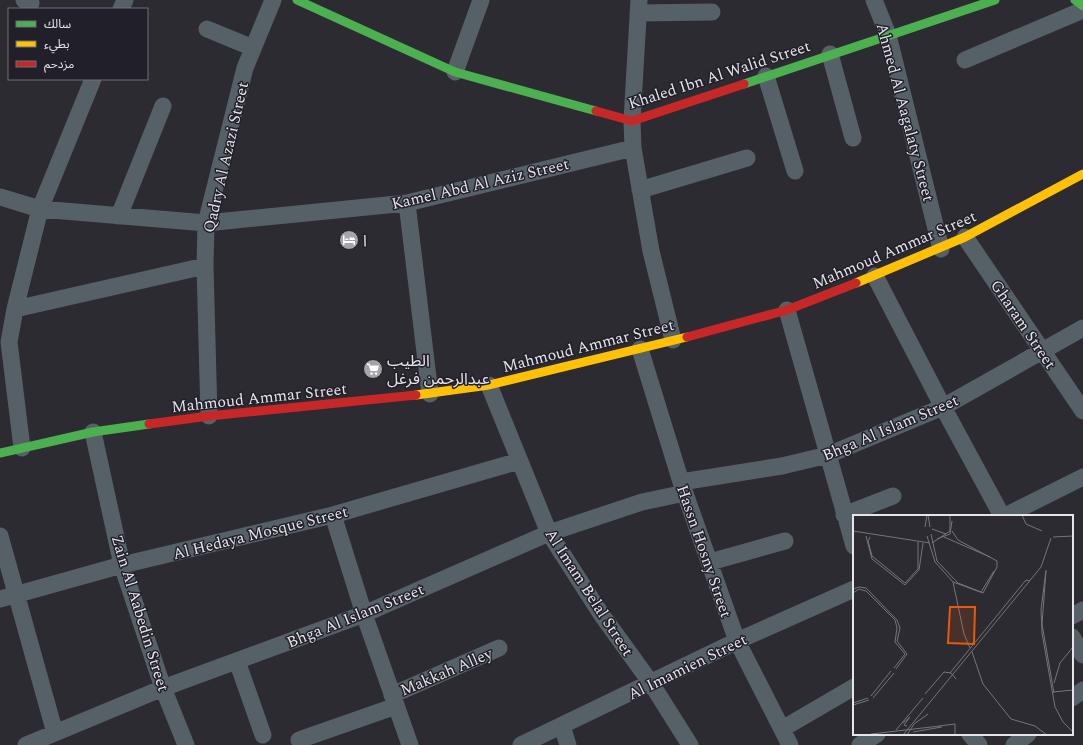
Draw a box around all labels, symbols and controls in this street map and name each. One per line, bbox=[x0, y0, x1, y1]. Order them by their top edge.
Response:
legend bbox=[8, 8, 148, 80]
text: سالك bbox=[44, 15, 71, 34]
street label: Ahmed Al Aagalaty Street bbox=[870, 20, 941, 205]
street label: Khaled Ibn Al Walid Street bbox=[625, 34, 814, 116]
text: بطيء bbox=[44, 35, 70, 54]
text: مزدحم bbox=[44, 55, 74, 74]
street label: Qadry Al Azazi Street bbox=[197, 79, 255, 235]
street label: Kamel Abd Al Aziz Street bbox=[389, 152, 572, 216]
street label: Mahmoud Ammar Street bbox=[809, 204, 981, 295]
hotel icon: ا bbox=[338, 229, 360, 251]
place label: ا bbox=[363, 229, 367, 253]
street label: Gharam Street bbox=[984, 275, 1062, 374]
street label: Mahmoud Ammar Street bbox=[500, 313, 677, 379]
place label: الطيب عبدالرحمن فرغل bbox=[387, 349, 490, 391]
supermarket icon: الطيب عبدالرحمن فرغل bbox=[362, 358, 384, 380]
street label: Mahmoud Ammar Street bbox=[170, 377, 348, 419]
street label: Bhga Al Islam Street bbox=[819, 388, 963, 467]
street label: Hassn Hosny Street bbox=[670, 482, 738, 621]
street label: Al Hedaya Mosque Street bbox=[170, 499, 351, 566]
inset map bbox=[853, 515, 1073, 735]
street label: Al Imam Belal Street bbox=[539, 524, 640, 661]
street label: Zain Al Aabedin Street bbox=[105, 532, 175, 695]
street label: Bhga Al Islam Street bbox=[283, 577, 428, 654]
street label: Al Imamien Street bbox=[624, 627, 751, 706]
street label: Makkah Alley bbox=[396, 641, 498, 702]

